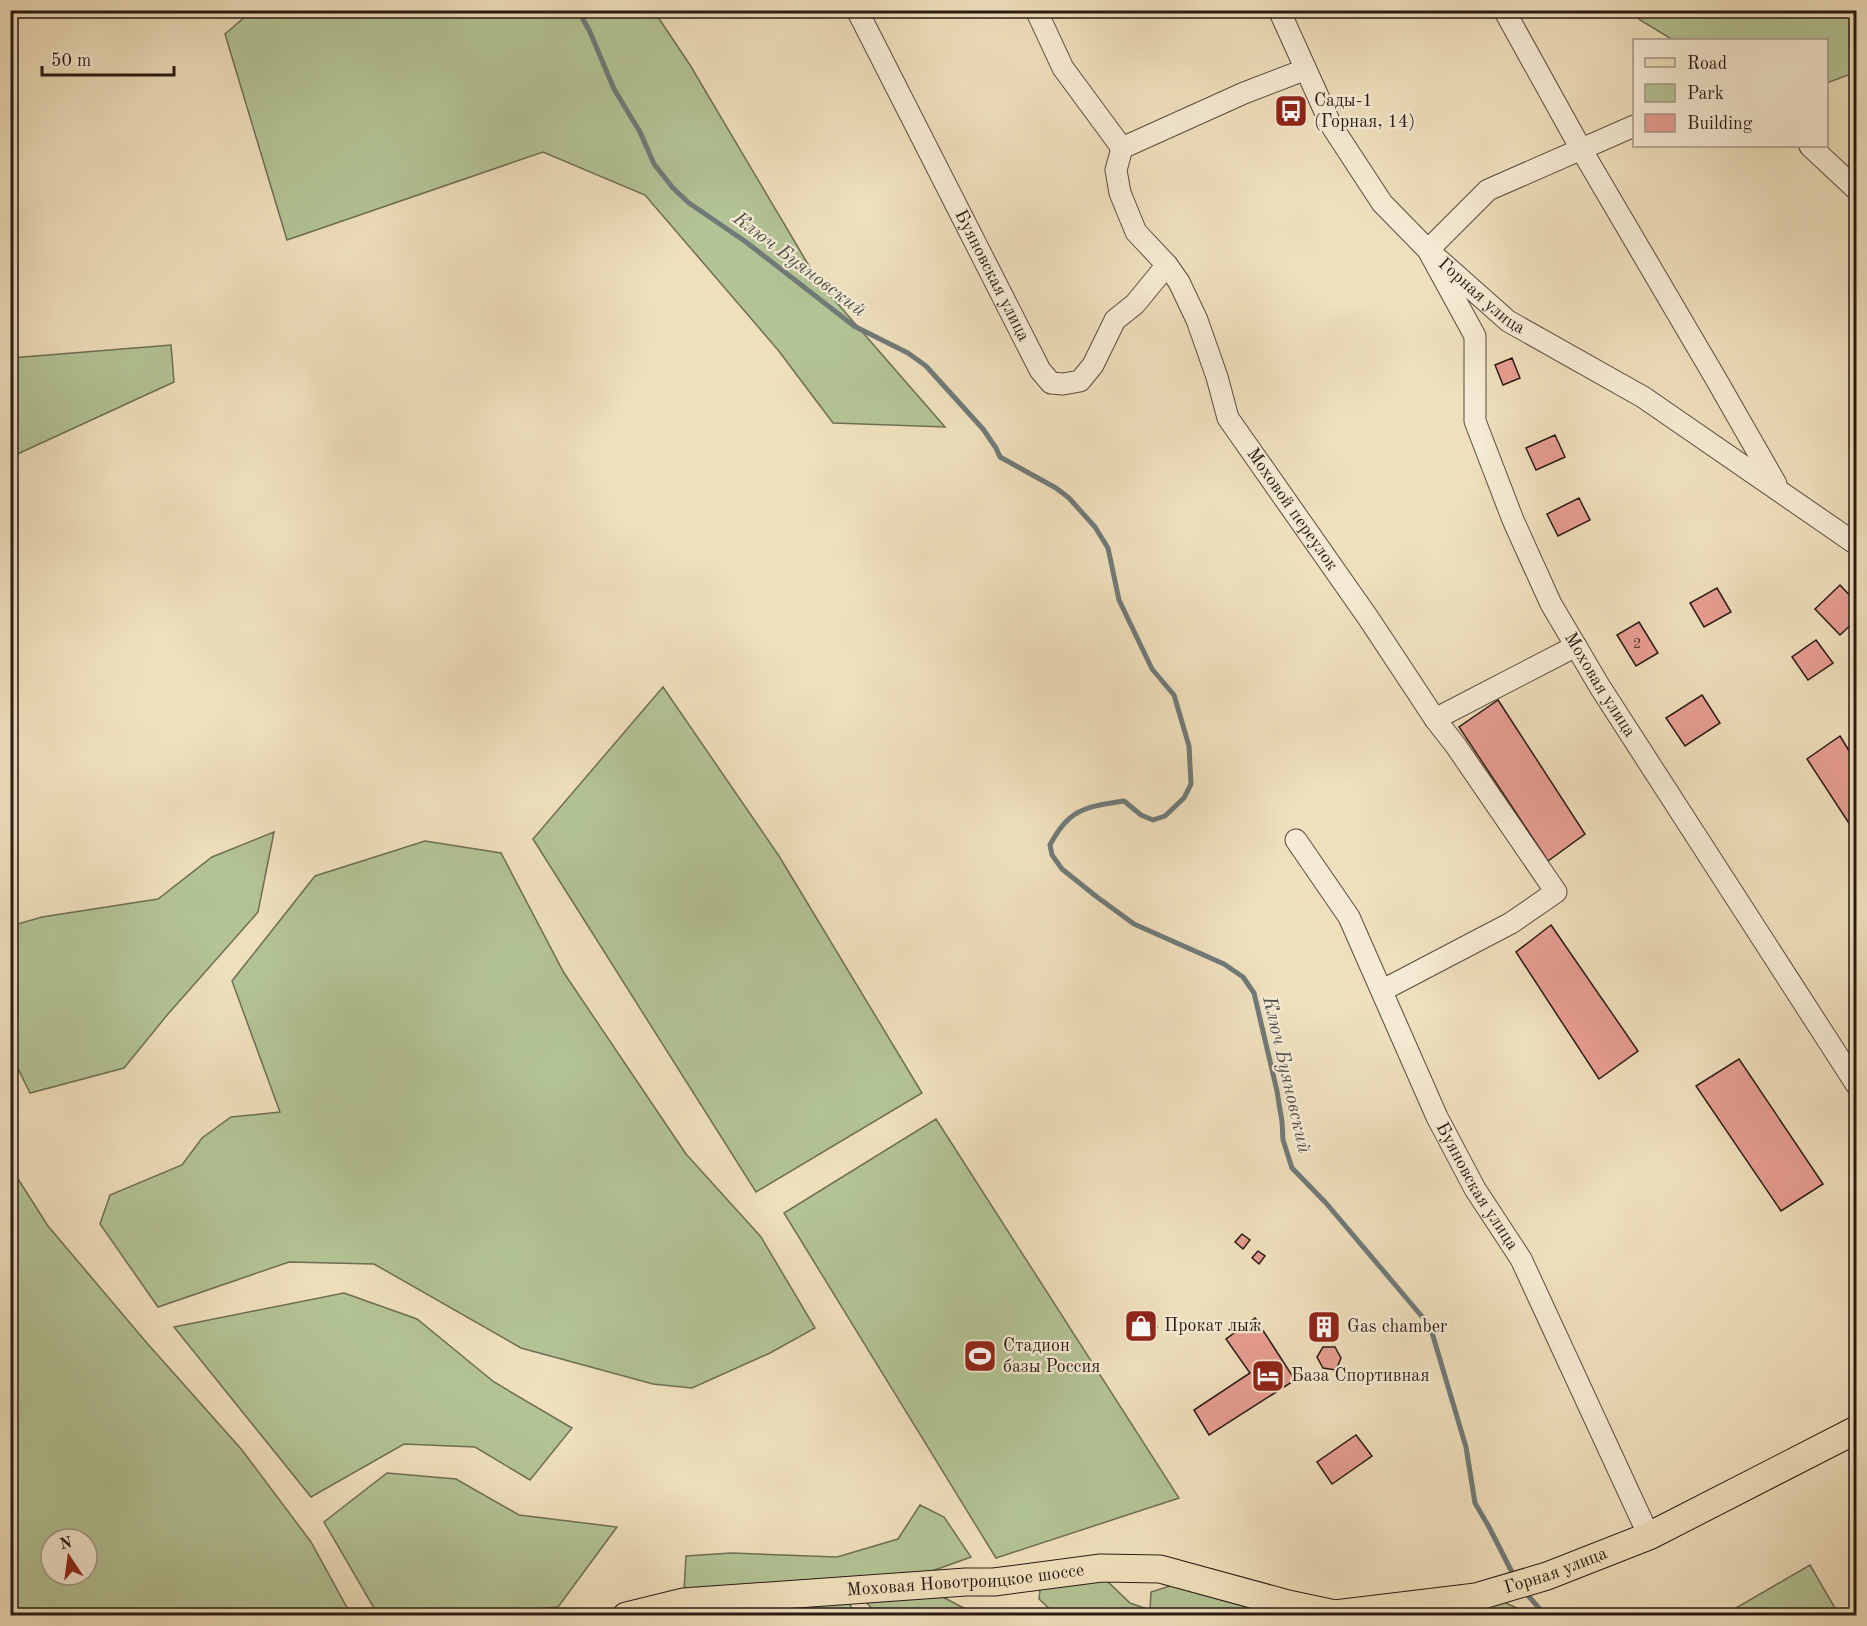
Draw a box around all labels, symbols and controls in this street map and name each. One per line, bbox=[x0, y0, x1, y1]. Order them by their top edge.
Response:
scale bar bbox=[42, 39, 174, 77]
legend bbox=[1633, 39, 1828, 147]
text: 50 m bbox=[51, 52, 91, 70]
text: Road bbox=[1687, 55, 1727, 73]
text: Park bbox=[1687, 85, 1724, 103]
place label: Сады-1 (Горная, 14) bbox=[1314, 92, 1415, 131]
bus stop icon: Сады-1 (Горная, 14) bbox=[1273, 93, 1309, 129]
text: Building bbox=[1687, 115, 1753, 133]
street label: Буяновская улица bbox=[951, 207, 1033, 344]
water label: Ключ Буяновский bbox=[728, 208, 869, 321]
street label: Горная улица bbox=[1435, 254, 1528, 338]
street label: Моховой переулок bbox=[1243, 445, 1341, 574]
street label: Моховая улица bbox=[1561, 629, 1639, 741]
house number: 2 bbox=[1633, 637, 1641, 652]
water label: Ключ Буяновский bbox=[1258, 994, 1314, 1155]
street label: Буяновская улица bbox=[1433, 1120, 1522, 1253]
shop icon: Прокат лыж bbox=[1123, 1308, 1159, 1344]
building icon: Gas chamber bbox=[1306, 1309, 1342, 1345]
place label: Прокат лыж bbox=[1164, 1317, 1262, 1335]
place label: Gas chamber bbox=[1347, 1318, 1448, 1336]
place label: Стадион базы Россия bbox=[1003, 1337, 1100, 1376]
sports icon: Стадион базы Россия bbox=[962, 1338, 998, 1374]
hotel icon: База Спортивная bbox=[1250, 1358, 1286, 1394]
place label: База Спортивная bbox=[1291, 1367, 1430, 1385]
north arrow bbox=[39, 1527, 99, 1587]
text: N bbox=[58, 1535, 75, 1554]
street label: Горная улица bbox=[1502, 1544, 1610, 1597]
street label: Моховая Новотроицкое шоссе bbox=[846, 1561, 1085, 1599]

